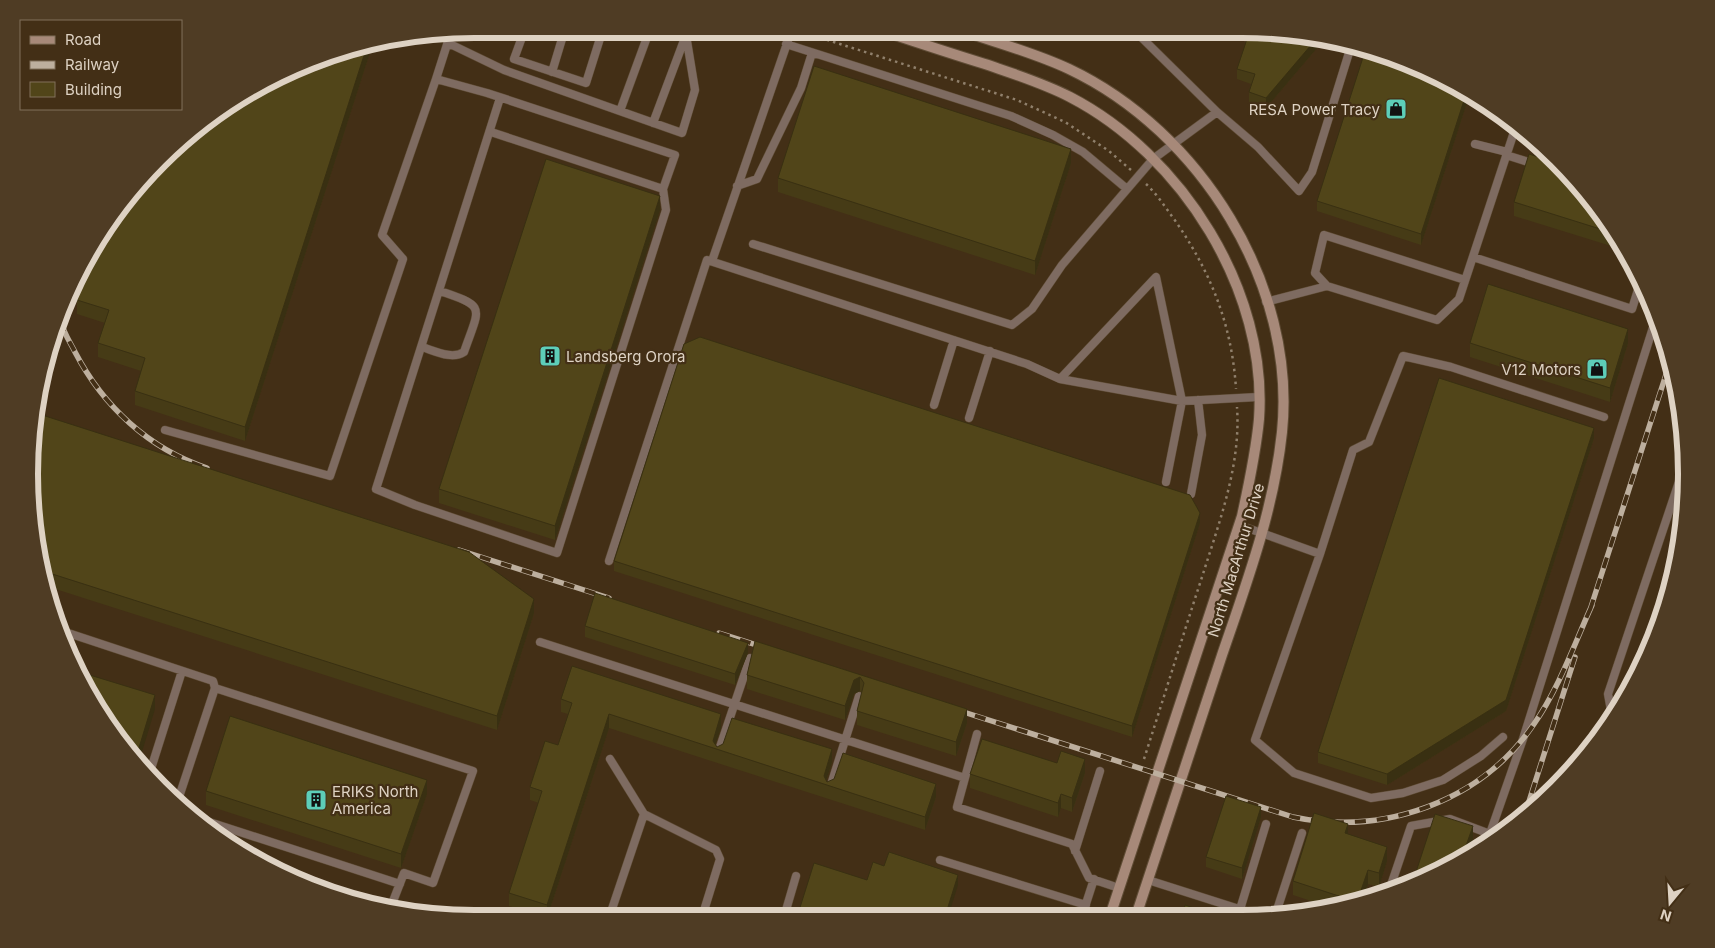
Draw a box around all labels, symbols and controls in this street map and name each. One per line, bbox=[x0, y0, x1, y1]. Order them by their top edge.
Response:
legend bbox=[20, 20, 182, 110]
text: Road bbox=[65, 30, 101, 49]
text: Railway bbox=[65, 55, 120, 74]
text: Building bbox=[65, 80, 122, 99]
shop icon: RESA Power Tracy bbox=[1384, 97, 1408, 121]
place label: RESA Power Tracy bbox=[1249, 100, 1381, 119]
building icon: Landsberg Orora bbox=[538, 344, 562, 368]
place label: Landsberg Orora bbox=[566, 347, 686, 366]
shop icon: V12 Motors bbox=[1585, 357, 1609, 381]
place label: V12 Motors bbox=[1501, 360, 1581, 379]
street label: North MacArthur Drive bbox=[1203, 481, 1269, 639]
place label: ERIKS North America bbox=[332, 782, 418, 818]
building icon: ERIKS North America bbox=[304, 788, 328, 812]
north arrow bbox=[1645, 878, 1695, 928]
text: N bbox=[1658, 906, 1674, 926]

